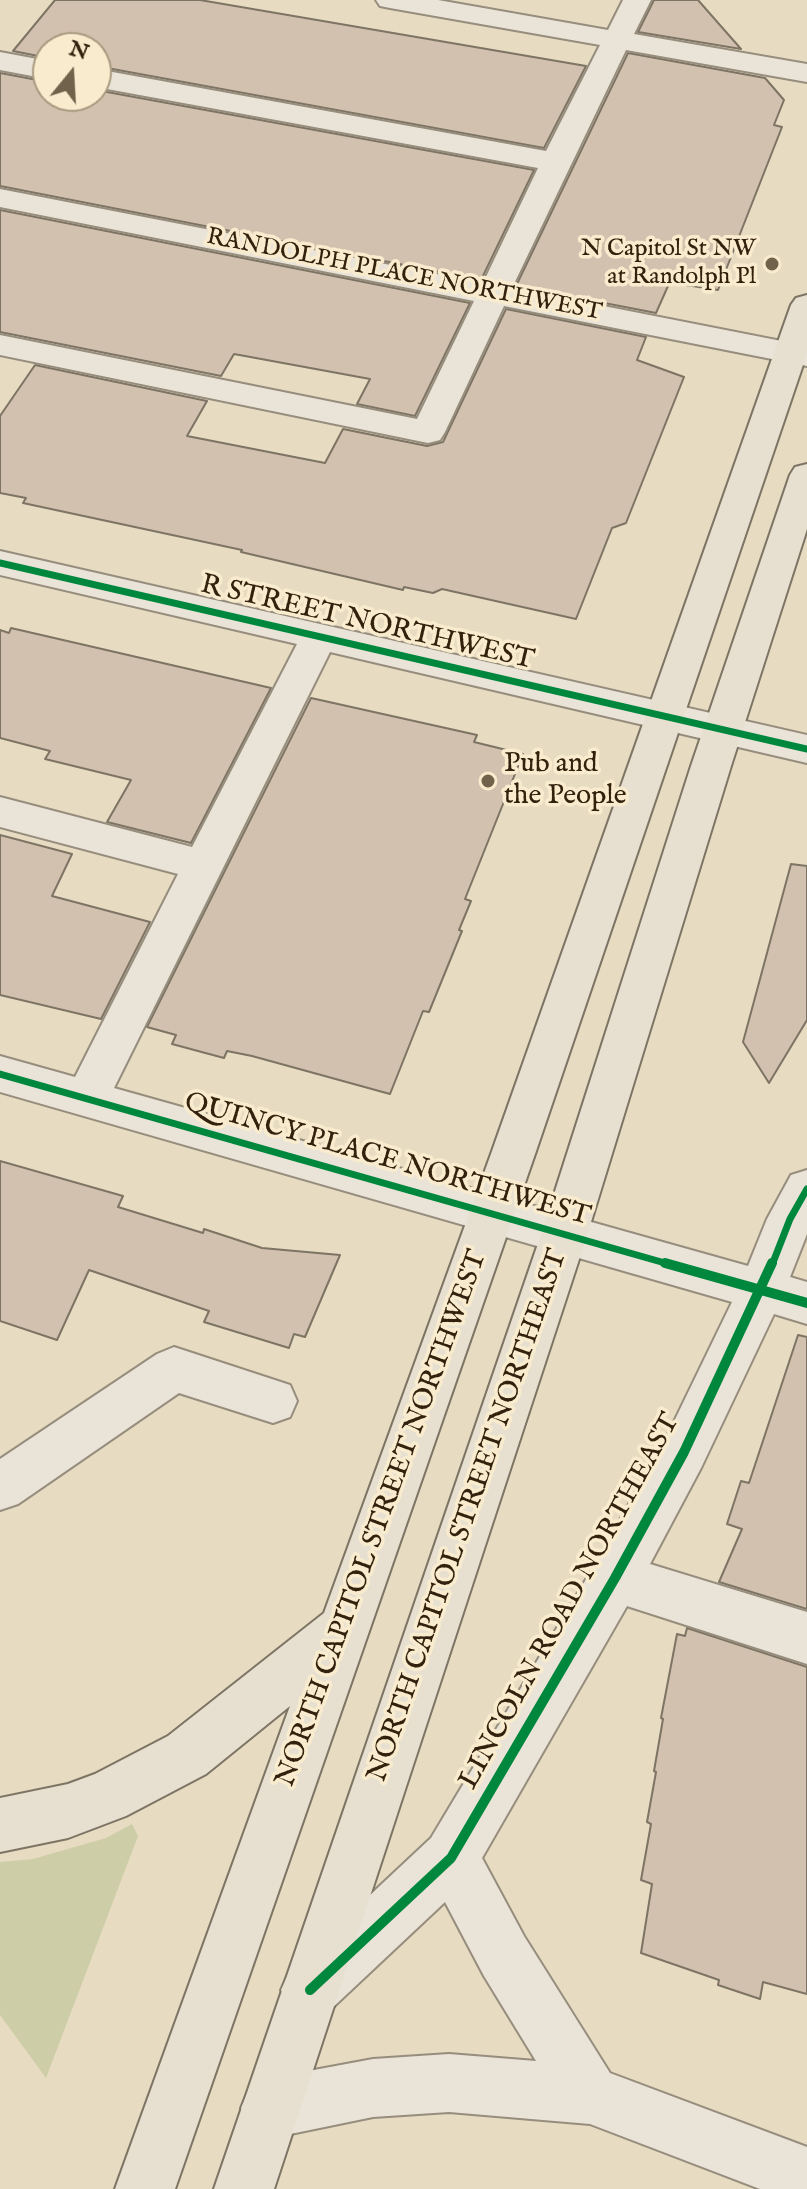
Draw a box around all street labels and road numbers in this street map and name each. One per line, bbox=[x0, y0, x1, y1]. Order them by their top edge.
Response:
street label: RANDOLPH PLACE NORTHWEST bbox=[204, 224, 604, 328]
street label: R STREET NORTHWEST bbox=[197, 569, 537, 679]
street label: QUINCY PLACE NORTHWEST bbox=[180, 1087, 594, 1235]
street label: NORTH CAPITOL STREET NORTHWEST bbox=[270, 1246, 496, 1792]
street label: NORTH CAPITOL STREET NORTHEAST bbox=[362, 1246, 576, 1786]
street label: LINCOLN ROAD NORTHEAST bbox=[453, 1408, 689, 1796]

